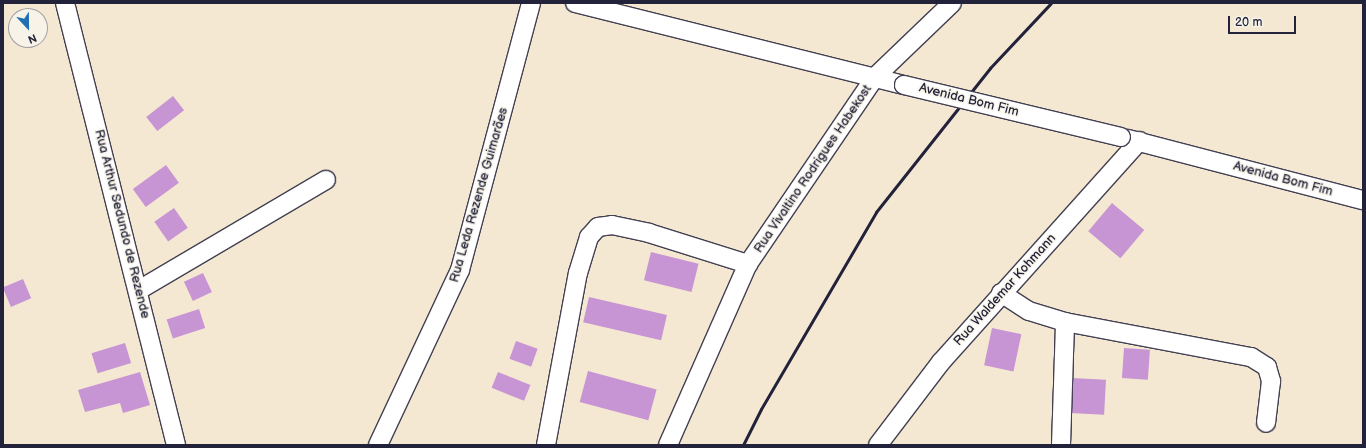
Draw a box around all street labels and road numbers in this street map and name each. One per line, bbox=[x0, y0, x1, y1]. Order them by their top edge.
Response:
street label: Avenida Bom Fim bbox=[918, 80, 1020, 120]
street label: Rua Vivaltino Rodrigues Habekost bbox=[751, 82, 875, 256]
street label: Rua Leda Rezende Guimarães bbox=[447, 106, 511, 284]
street label: Rua Arthur Sedundo de Rezende bbox=[91, 128, 153, 320]
street label: Avenida Bom Fim bbox=[1232, 158, 1334, 200]
street label: Rua Waldemar Kohmann bbox=[950, 231, 1060, 349]

